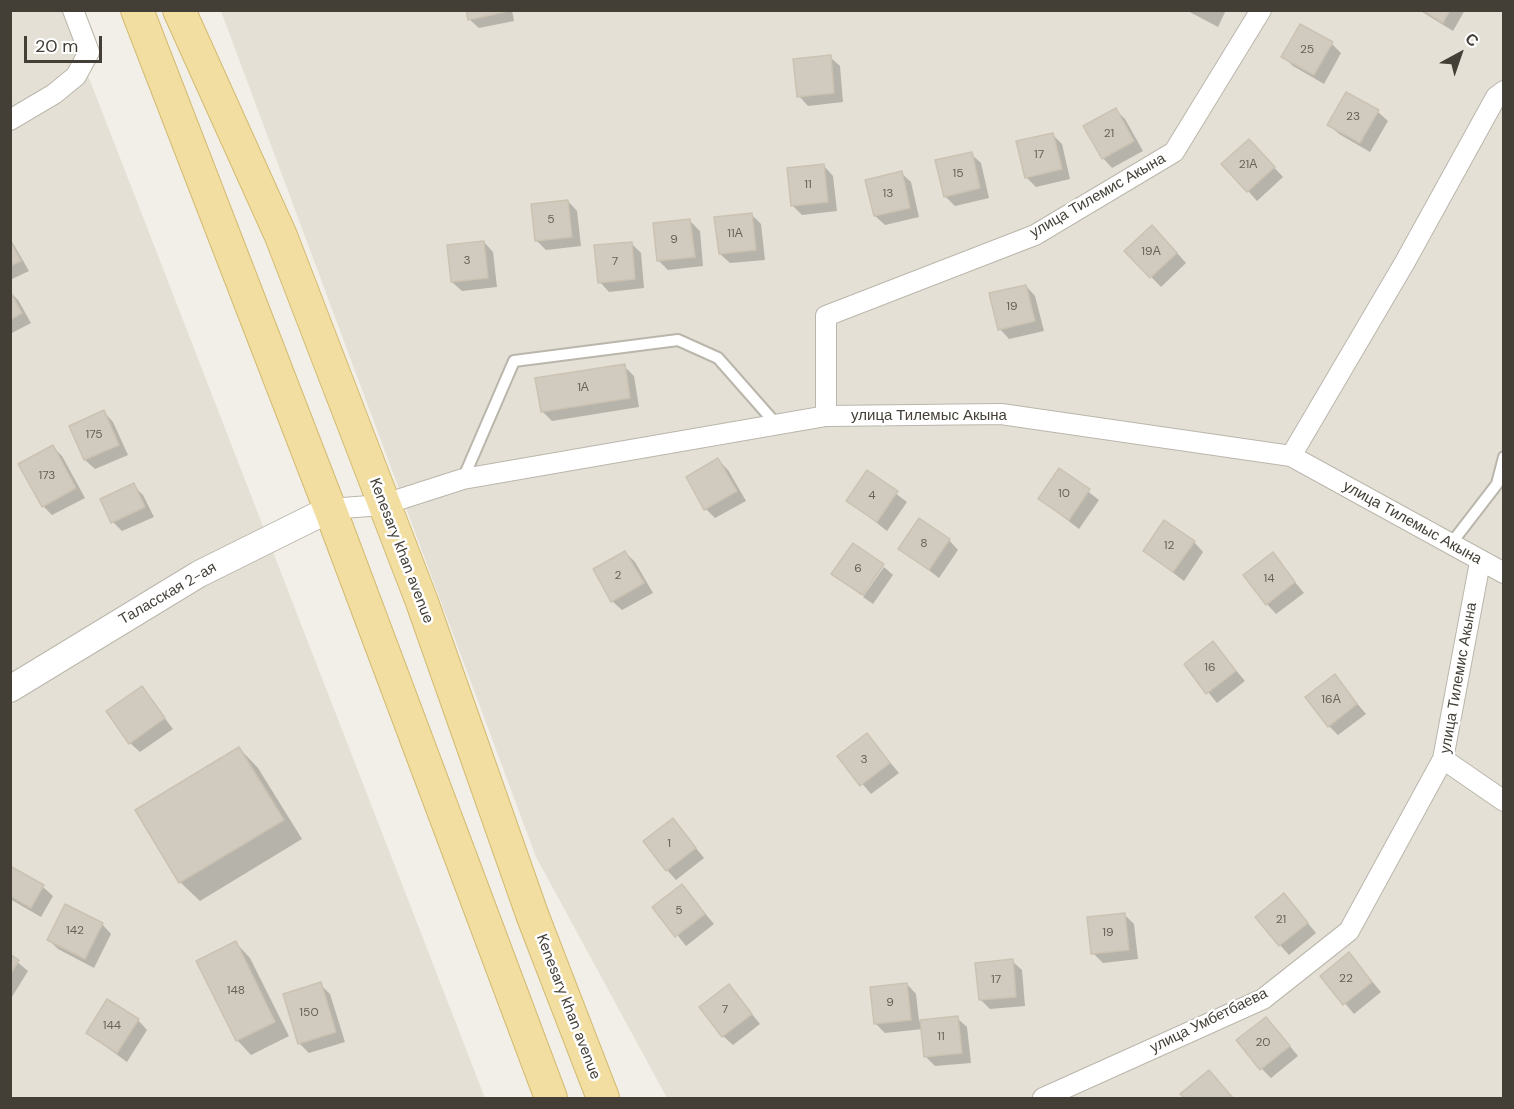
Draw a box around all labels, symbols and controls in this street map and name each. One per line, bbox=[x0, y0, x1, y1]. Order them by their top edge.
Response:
scale bar bbox=[27, 24, 105, 62]
north arrow bbox=[1430, 24, 1490, 84]
text: С bbox=[1461, 28, 1483, 52]
text: 20 m bbox=[35, 34, 78, 58]
house number: 25 bbox=[1300, 43, 1314, 57]
house number: 23 bbox=[1346, 110, 1360, 124]
house number: 21 bbox=[1104, 127, 1114, 141]
house number: 17 bbox=[1034, 148, 1044, 162]
street label: улица Тилемис Акына bbox=[1027, 150, 1169, 242]
house number: 21А bbox=[1239, 158, 1257, 172]
house number: 15 bbox=[952, 167, 964, 181]
house number: 11 bbox=[804, 178, 812, 192]
house number: 13 bbox=[883, 187, 893, 201]
house number: 5 bbox=[547, 213, 555, 227]
house number: 11А bbox=[727, 227, 743, 241]
house number: 9 bbox=[670, 233, 678, 247]
house number: 19А bbox=[1141, 245, 1161, 259]
house number: 3 bbox=[463, 254, 471, 268]
house number: 7 bbox=[612, 255, 618, 269]
house number: 19 bbox=[1006, 300, 1018, 314]
house number: 1А bbox=[577, 381, 589, 395]
street label: улица Тилемыс Акына bbox=[851, 407, 1007, 425]
house number: 175 bbox=[85, 428, 103, 442]
house number: 173 bbox=[39, 469, 55, 483]
street label: Kenesary khan avenue bbox=[365, 476, 437, 626]
street label: улица Тилемыс Акына bbox=[1340, 477, 1484, 569]
house number: 10 bbox=[1058, 487, 1070, 501]
house number: 4 bbox=[868, 489, 876, 503]
house number: 8 bbox=[920, 537, 928, 551]
house number: 12 bbox=[1164, 539, 1174, 553]
street label: Таласская 2-ая bbox=[116, 559, 220, 629]
house number: 6 bbox=[854, 562, 862, 576]
house number: 2 bbox=[615, 569, 621, 583]
house number: 14 bbox=[1263, 572, 1275, 586]
street label: улица Тилемис Акына bbox=[1437, 601, 1481, 755]
house number: 16 bbox=[1204, 661, 1216, 675]
house number: 16А bbox=[1321, 693, 1341, 707]
house number: 3 bbox=[860, 753, 868, 767]
house number: 1 bbox=[667, 837, 671, 851]
house number: 5 bbox=[675, 904, 683, 918]
house number: 21 bbox=[1276, 913, 1286, 927]
house number: 142 bbox=[66, 924, 84, 938]
house number: 19 bbox=[1102, 926, 1114, 940]
street label: Kenesary khan avenue bbox=[532, 932, 604, 1082]
house number: 22 bbox=[1339, 972, 1353, 986]
house number: 17 bbox=[991, 973, 1001, 987]
house number: 148 bbox=[227, 984, 245, 998]
street label: улица Умбетбаева bbox=[1147, 985, 1271, 1057]
house number: 9 bbox=[886, 996, 894, 1010]
house number: 7 bbox=[722, 1003, 728, 1017]
house number: 150 bbox=[299, 1006, 319, 1020]
house number: 144 bbox=[103, 1019, 121, 1033]
house number: 11 bbox=[937, 1030, 945, 1044]
house number: 20 bbox=[1256, 1036, 1270, 1050]

